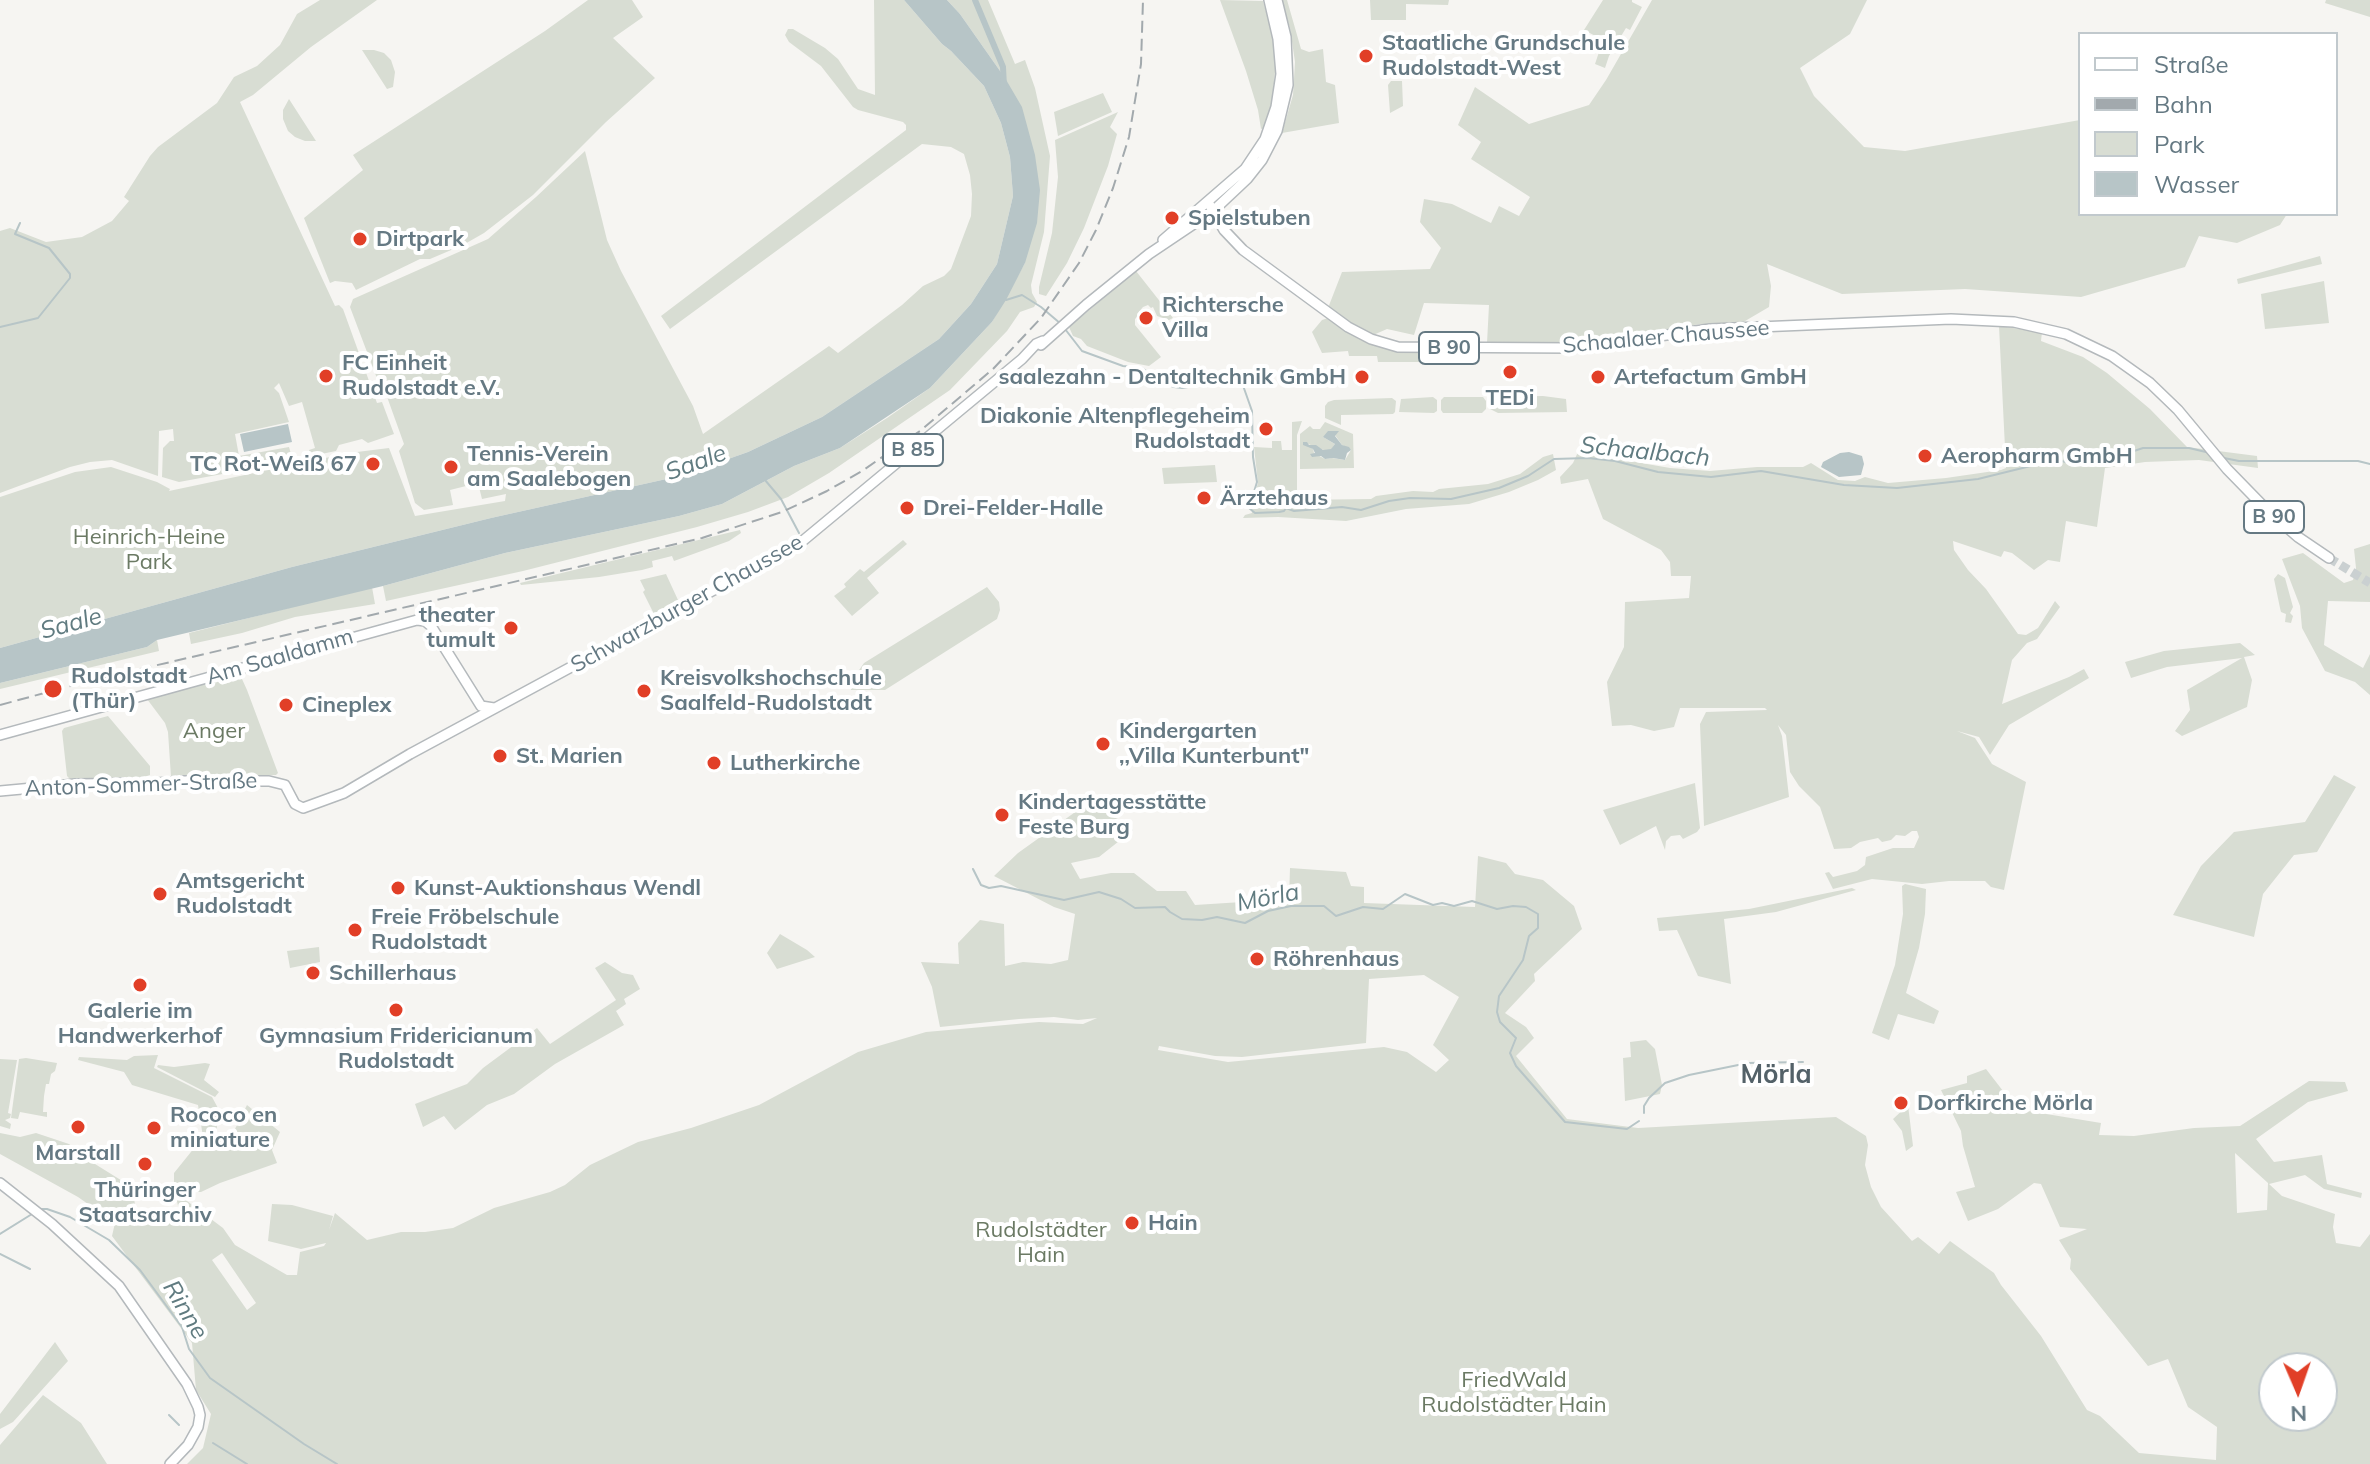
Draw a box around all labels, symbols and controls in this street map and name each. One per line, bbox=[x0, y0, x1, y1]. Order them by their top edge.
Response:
place label: Staatliche Grundschule Rudolstadt-West bbox=[1382, 30, 1625, 82]
legend bbox=[2078, 32, 2338, 216]
marker: Staatliche Grundschule Rudolstadt-West bbox=[1357, 47, 1375, 65]
text: Straße bbox=[2154, 49, 2229, 79]
text: Bahn bbox=[2154, 89, 2213, 119]
text: Park bbox=[2154, 129, 2205, 159]
text: Wasser bbox=[2154, 169, 2239, 199]
place label: Spielstuben bbox=[1188, 205, 1311, 231]
marker: Spielstuben bbox=[1163, 209, 1181, 227]
place label: Dirtpark bbox=[376, 226, 464, 252]
marker: Dirtpark bbox=[351, 230, 369, 248]
place label: Richtersche Villa bbox=[1162, 292, 1284, 344]
marker: Richtersche Villa bbox=[1137, 309, 1155, 327]
street label: Schaalaer Chaussee bbox=[1561, 315, 1771, 359]
road number: B 90 bbox=[1419, 332, 1479, 364]
place label: FC Einheit Rudolstadt e.V. bbox=[342, 350, 500, 402]
marker: TEDi bbox=[1501, 363, 1519, 381]
place label: saalezahn - Dentaltechnik GmbH bbox=[998, 364, 1346, 390]
place label: Artefactum GmbH bbox=[1614, 364, 1807, 390]
marker: FC Einheit Rudolstadt e.V. bbox=[317, 367, 335, 385]
marker: saalezahn - Dentaltechnik GmbH bbox=[1353, 368, 1371, 386]
marker: Artefactum GmbH bbox=[1589, 368, 1607, 386]
place label: TEDi bbox=[1485, 385, 1535, 411]
place label: Diakonie Altenpflegeheim Rudolstadt bbox=[980, 403, 1250, 454]
marker: Diakonie Altenpflegeheim Rudolstadt bbox=[1257, 420, 1275, 438]
water label: Schaalbach bbox=[1579, 431, 1711, 473]
road number: B 85 bbox=[883, 434, 943, 466]
water label: Saale bbox=[662, 439, 730, 487]
place label: Tennis-Verein am Saalebogen bbox=[467, 441, 631, 492]
place label: Aeropharm GmbH bbox=[1941, 443, 2133, 469]
marker: Aeropharm GmbH bbox=[1916, 447, 1934, 465]
place label: TC Rot-Weiß 67 bbox=[190, 451, 357, 477]
marker: TC Rot-Weiß 67 bbox=[364, 455, 382, 473]
marker: Tennis-Verein am Saalebogen bbox=[442, 458, 460, 476]
place label: Ärztehaus bbox=[1220, 485, 1328, 511]
marker: Ärztehaus bbox=[1195, 489, 1213, 507]
place label: Drei-Felder-Halle bbox=[923, 495, 1103, 521]
marker: Drei-Felder-Halle bbox=[898, 499, 916, 517]
road number: B 90 bbox=[2244, 501, 2304, 533]
park label: Heinrich-Heine Park bbox=[73, 524, 225, 576]
street label: Schwarzburger Chaussee bbox=[566, 529, 808, 679]
water label: Saale bbox=[37, 602, 105, 646]
place label: theater tumult bbox=[419, 602, 495, 654]
marker: theater tumult bbox=[502, 619, 520, 637]
street label: Am Saaldamm bbox=[203, 623, 357, 691]
place label: Rudolstadt (Thür) bbox=[71, 663, 187, 714]
place label: Kreisvolkshochschule Saalfeld-Rudolstadt bbox=[660, 665, 882, 716]
marker: Rudolstadt (Thür) bbox=[42, 678, 64, 700]
marker: Kreisvolkshochschule Saalfeld-Rudolstadt bbox=[635, 682, 653, 700]
place label: Cineplex bbox=[302, 692, 392, 718]
marker: Cineplex bbox=[277, 696, 295, 714]
park label: Anger bbox=[183, 718, 245, 744]
place label: Kindergarten ,,Villa Kunterbunt" bbox=[1119, 718, 1309, 770]
marker: Kindergarten ,,Villa Kunterbunt" bbox=[1094, 735, 1112, 753]
place label: St. Marien bbox=[516, 743, 623, 769]
marker: St. Marien bbox=[491, 747, 509, 765]
place label: Lutherkirche bbox=[730, 750, 860, 776]
marker: Lutherkirche bbox=[705, 754, 723, 772]
street label: Anton-Sommer-Straße bbox=[24, 768, 258, 802]
place label: Kindertagesstätte Feste Burg bbox=[1018, 789, 1206, 840]
marker: Kindertagesstätte Feste Burg bbox=[993, 806, 1011, 824]
place label: Amtsgericht Rudolstadt bbox=[176, 868, 304, 920]
place label: Kunst-Auktionshaus Wendl bbox=[414, 875, 701, 901]
water label: Mörla bbox=[1234, 878, 1302, 918]
marker: Kunst-Auktionshaus Wendl bbox=[389, 879, 407, 897]
marker: Amtsgericht Rudolstadt bbox=[151, 885, 169, 903]
place label: Freie Fröbelschule Rudolstadt bbox=[371, 904, 559, 956]
marker: Freie Fröbelschule Rudolstadt bbox=[346, 921, 364, 939]
place label: Röhrenhaus bbox=[1273, 946, 1399, 972]
marker: Röhrenhaus bbox=[1248, 950, 1266, 968]
place label: Schillerhaus bbox=[329, 960, 457, 986]
marker: Schillerhaus bbox=[304, 964, 322, 982]
marker: Galerie im Handwerkerhof bbox=[131, 976, 149, 994]
place label: Galerie im Handwerkerhof bbox=[58, 998, 222, 1050]
marker: Gymnasium Fridericianum Rudolstadt bbox=[387, 1001, 405, 1019]
place label: Gymnasium Fridericianum Rudolstadt bbox=[259, 1023, 533, 1074]
district label: Mörla bbox=[1740, 1059, 1812, 1091]
place label: Dorfkirche Mörla bbox=[1917, 1090, 2093, 1116]
marker: Dorfkirche Mörla bbox=[1892, 1094, 1910, 1112]
place label: Rococo en miniature bbox=[170, 1102, 277, 1154]
marker: Marstall bbox=[69, 1118, 87, 1136]
marker: Rococo en miniature bbox=[145, 1119, 163, 1137]
place label: Marstall bbox=[35, 1140, 121, 1166]
marker: Thüringer Staatsarchiv bbox=[136, 1155, 154, 1173]
place label: Thüringer Staatsarchiv bbox=[78, 1177, 212, 1228]
place label: Hain bbox=[1148, 1210, 1198, 1236]
marker: Hain bbox=[1123, 1214, 1141, 1232]
park label: Rudolstädter Hain bbox=[975, 1217, 1107, 1268]
water label: Rinne bbox=[156, 1275, 214, 1345]
north arrow bbox=[2258, 1352, 2338, 1432]
park label: FriedWald Rudolstädter Hain bbox=[1421, 1367, 1607, 1418]
text: N bbox=[2290, 1400, 2308, 1428]

